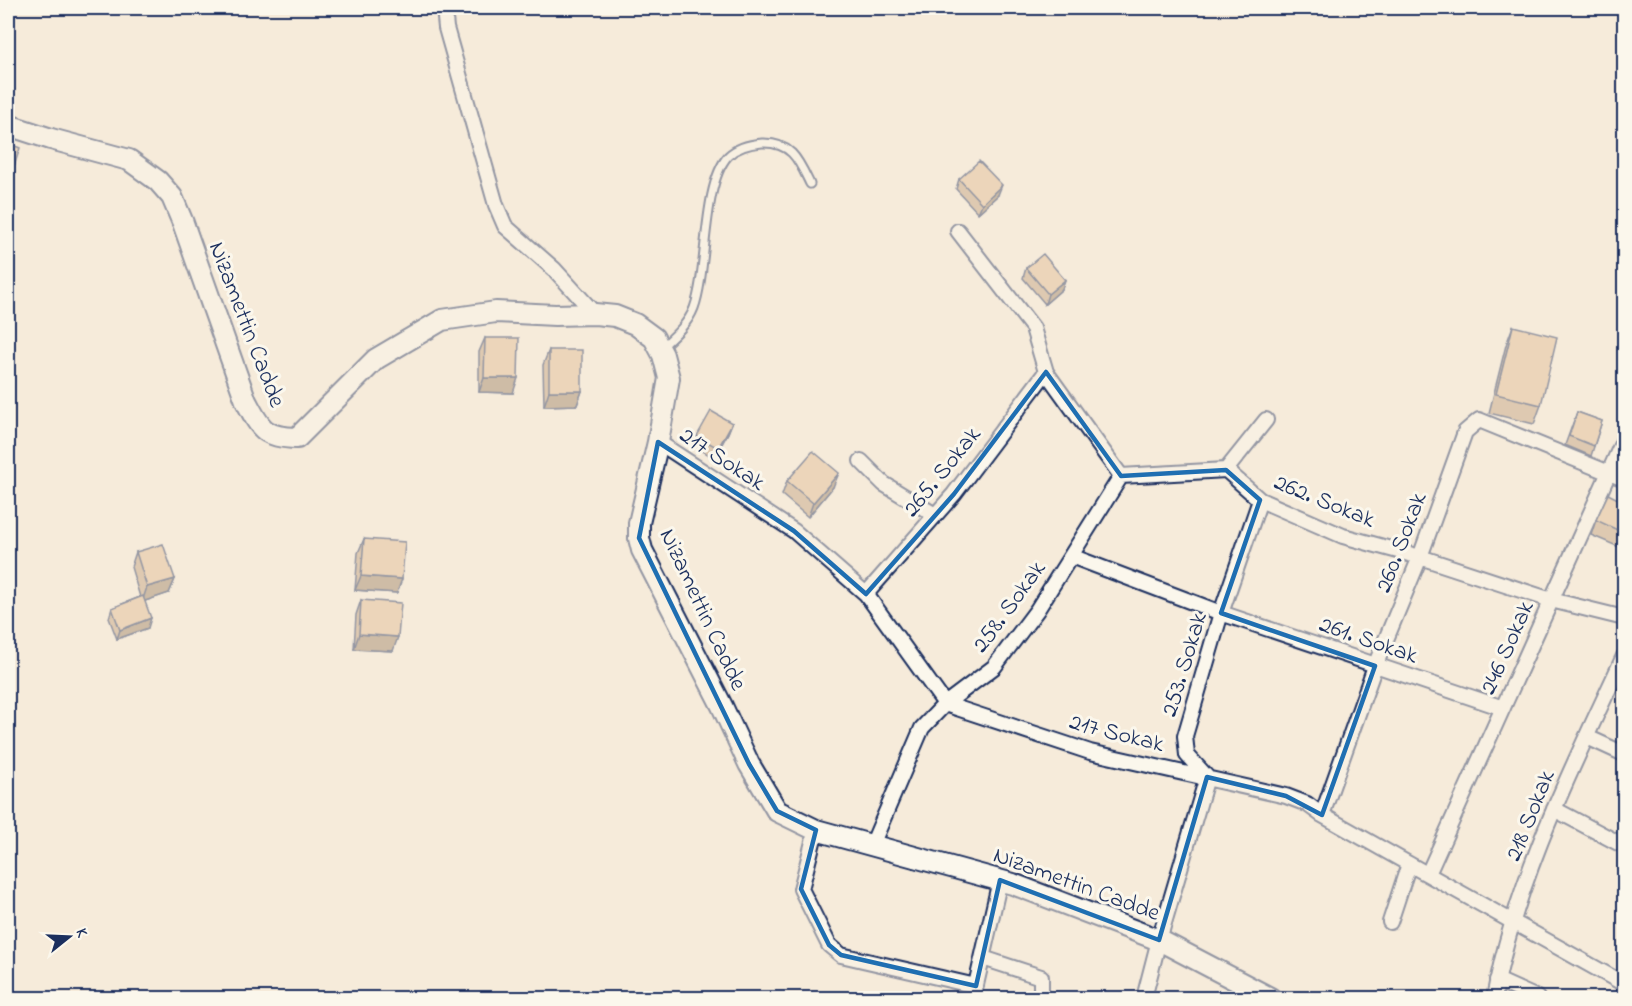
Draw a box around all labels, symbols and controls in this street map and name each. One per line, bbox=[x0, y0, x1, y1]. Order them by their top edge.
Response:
street label: Nizamettin Cadde bbox=[198, 237, 293, 413]
street label: 217 Sokak bbox=[672, 419, 772, 501]
street label: 265. Sokak bbox=[895, 419, 991, 526]
street label: 262. Sokak bbox=[1268, 466, 1380, 539]
street label: 260. Sokak bbox=[1367, 487, 1438, 598]
street label: Nizamettin Cadde bbox=[649, 523, 755, 697]
street label: 258. Sokak bbox=[965, 554, 1056, 661]
street label: 246 Sokak bbox=[1472, 595, 1545, 701]
street label: 253. Sokak bbox=[1153, 608, 1218, 721]
street label: 261. Sokak bbox=[1314, 608, 1423, 675]
street label: 217 Sokak bbox=[1065, 706, 1168, 763]
street label: 218 Sokak bbox=[1497, 765, 1566, 867]
street label: Nizamettin Cadde bbox=[988, 839, 1165, 932]
north arrow bbox=[39, 907, 99, 967]
text: K bbox=[69, 926, 94, 942]

